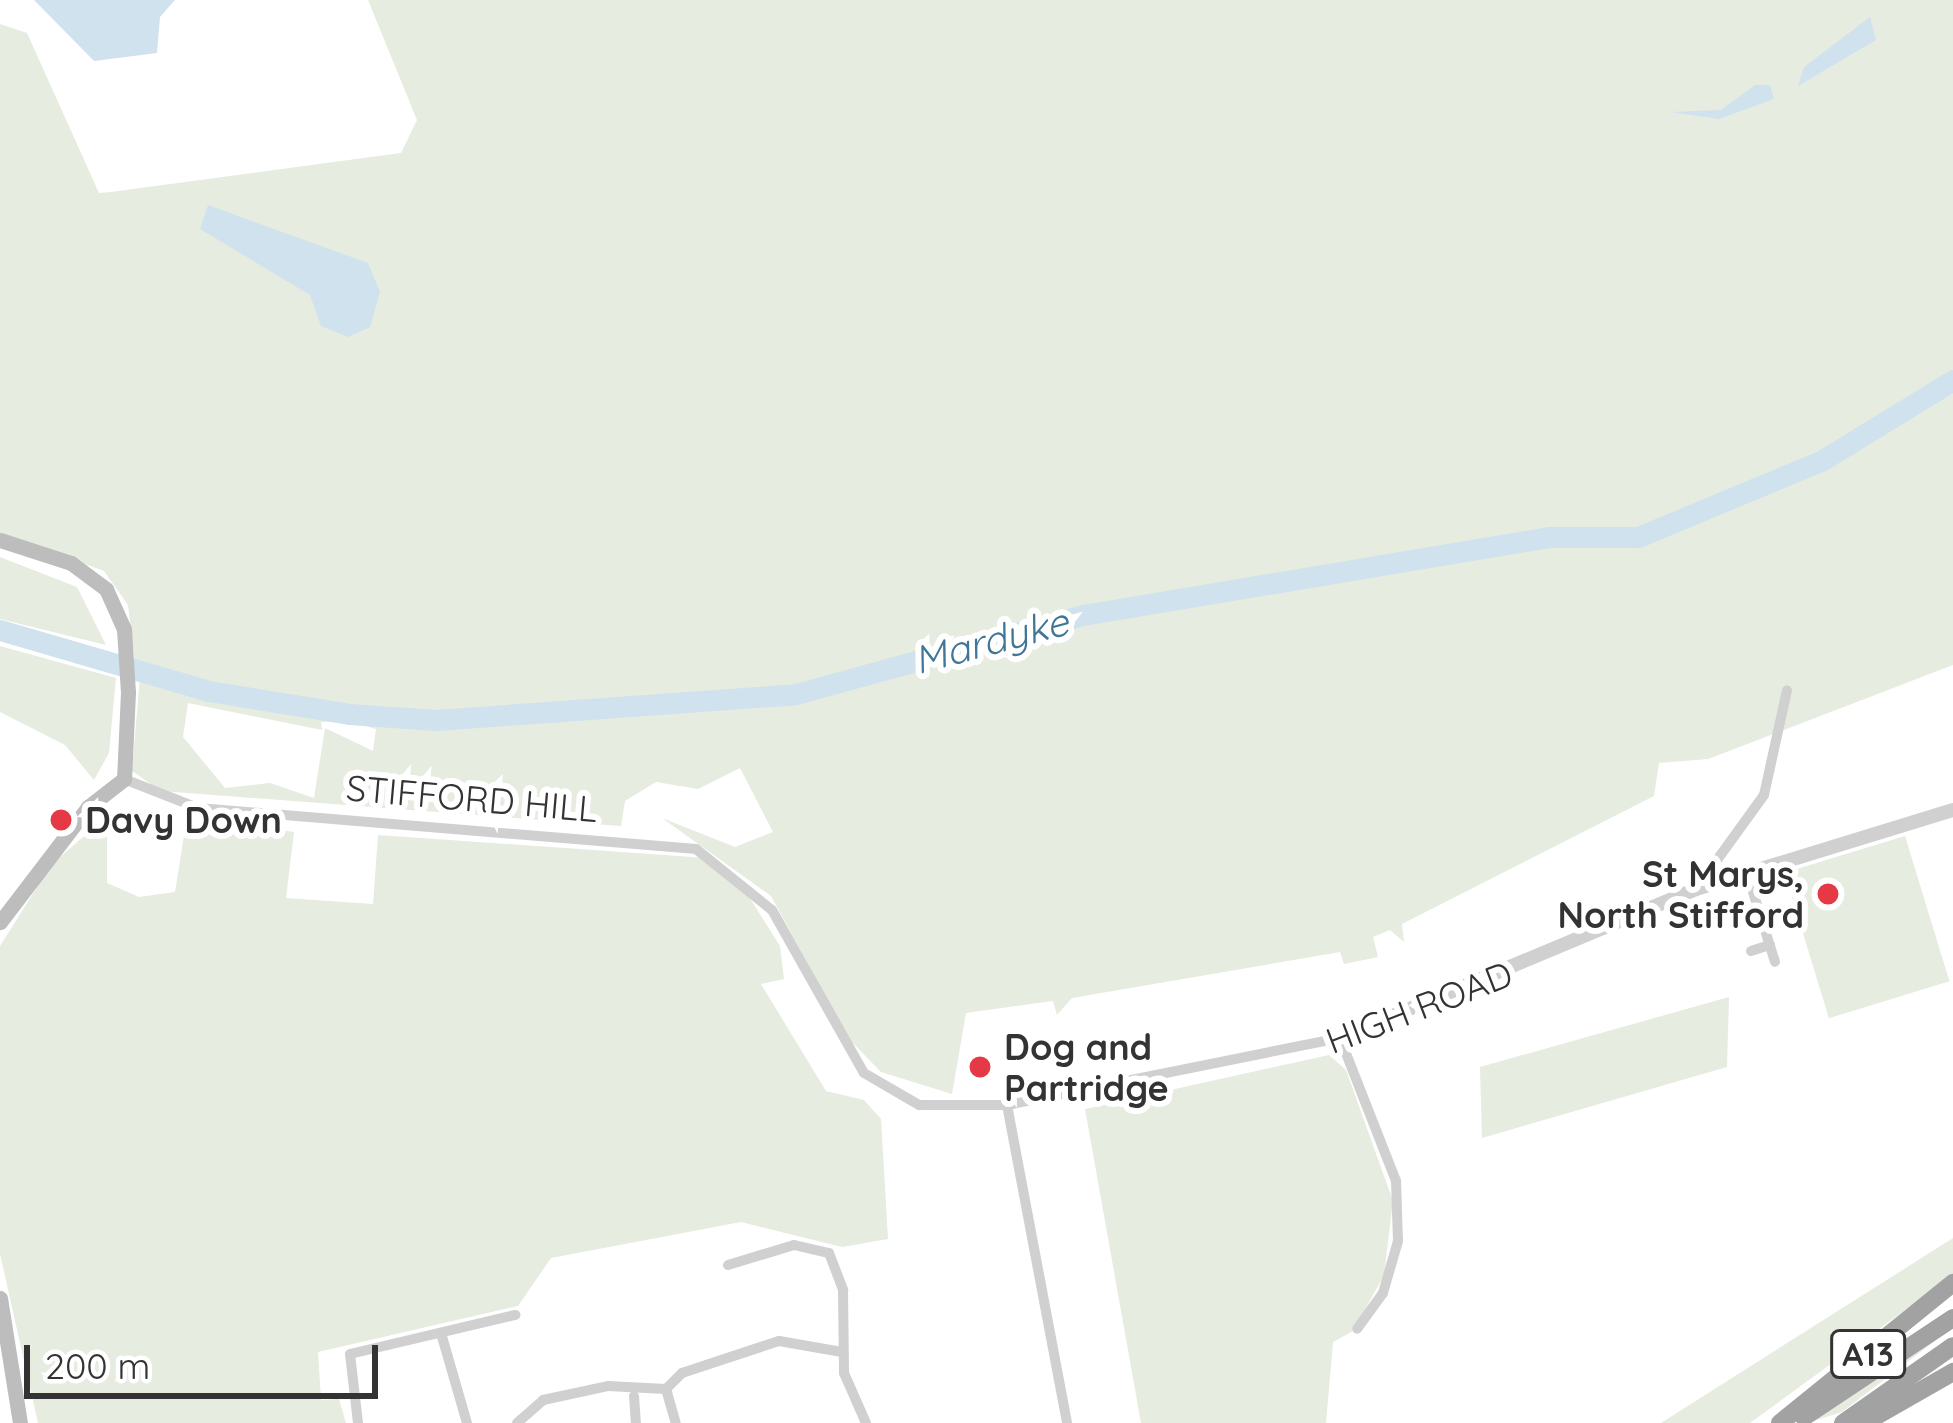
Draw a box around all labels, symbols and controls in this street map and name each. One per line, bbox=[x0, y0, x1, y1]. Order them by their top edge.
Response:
water label: Mardyke bbox=[909, 598, 1073, 684]
street label: STIFFORD HILL bbox=[345, 765, 599, 831]
place label: Davy Down bbox=[85, 798, 282, 842]
marker: Davy Down bbox=[48, 807, 74, 833]
place label: St Marys, North Stifford bbox=[1557, 851, 1804, 936]
marker: St Marys, North Stifford bbox=[1815, 881, 1841, 907]
street label: HIGH ROAD bbox=[1320, 952, 1518, 1062]
place label: Dog and Partridge bbox=[1004, 1024, 1169, 1109]
marker: Dog and Partridge bbox=[967, 1054, 993, 1080]
scale bar bbox=[30, 1321, 384, 1395]
road number: A13 bbox=[1829, 1327, 1907, 1381]
text: 200 m bbox=[45, 1343, 150, 1388]

